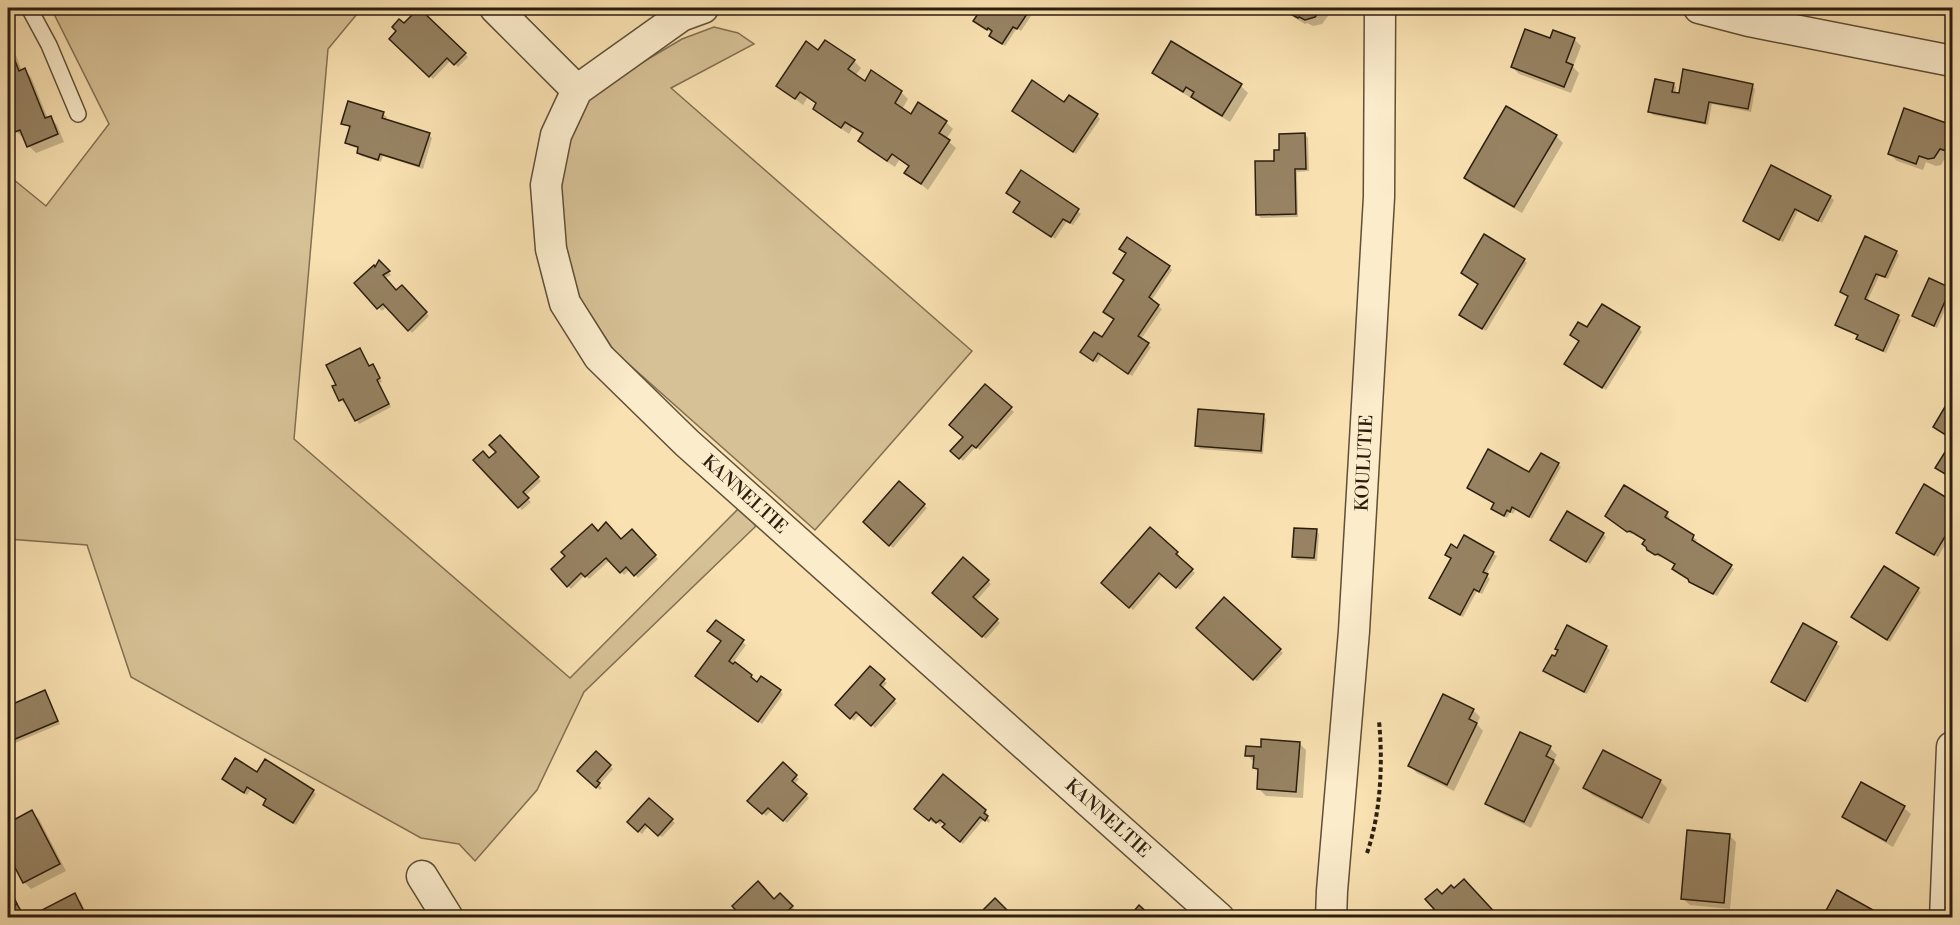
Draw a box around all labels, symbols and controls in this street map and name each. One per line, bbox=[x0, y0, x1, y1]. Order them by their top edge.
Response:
street label: KOULUTIE bbox=[1350, 414, 1379, 512]
street label: KANNELTIE bbox=[697, 450, 792, 539]
street label: KANNELTIE bbox=[1060, 774, 1155, 863]

